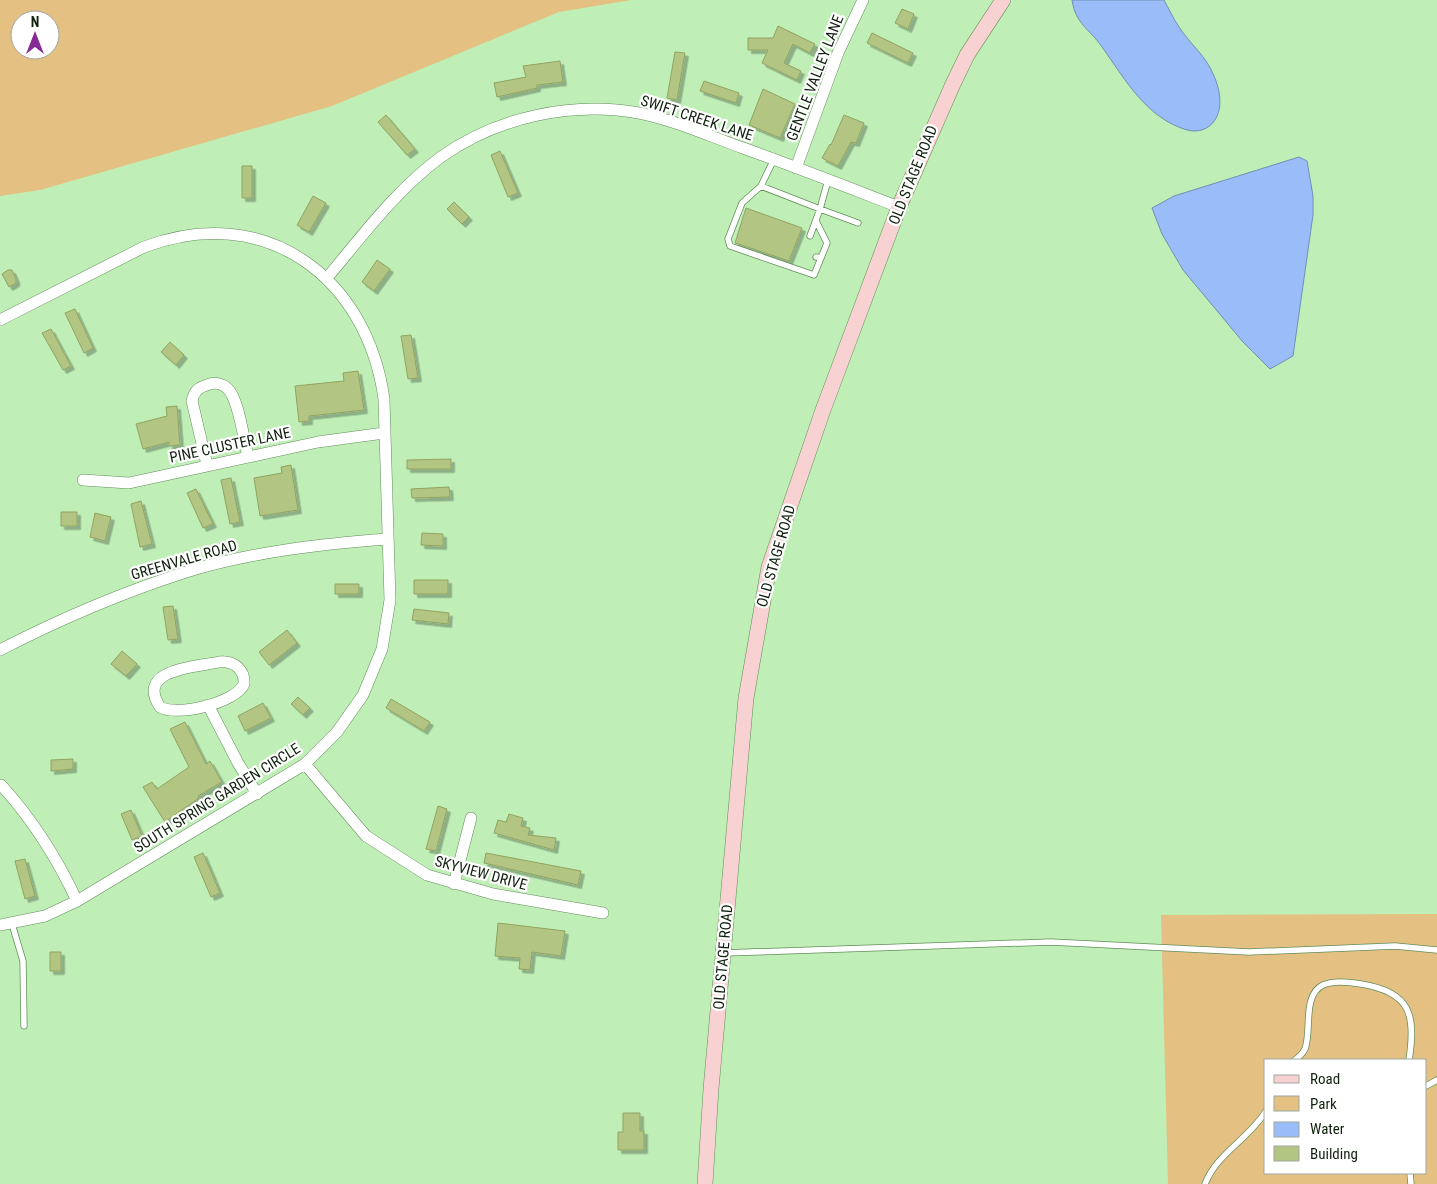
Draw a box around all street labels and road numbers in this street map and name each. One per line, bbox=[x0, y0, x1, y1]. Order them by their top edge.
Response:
street label: GENTLE VALLEY LANE bbox=[783, 12, 847, 144]
street label: SWIFT CREEK LANE bbox=[639, 91, 755, 145]
street label: OLD STAGE ROAD bbox=[885, 123, 941, 227]
street label: PINE CLUSTER LANE bbox=[168, 423, 292, 467]
street label: OLD STAGE ROAD bbox=[753, 503, 799, 609]
street label: GREENVALE ROAD bbox=[129, 536, 239, 584]
street label: SOUTH SPRING GARDEN CIRCLE bbox=[131, 739, 303, 857]
street label: SKYVIEW DRIVE bbox=[433, 852, 529, 894]
street label: OLD STAGE ROAD bbox=[709, 904, 737, 1010]

